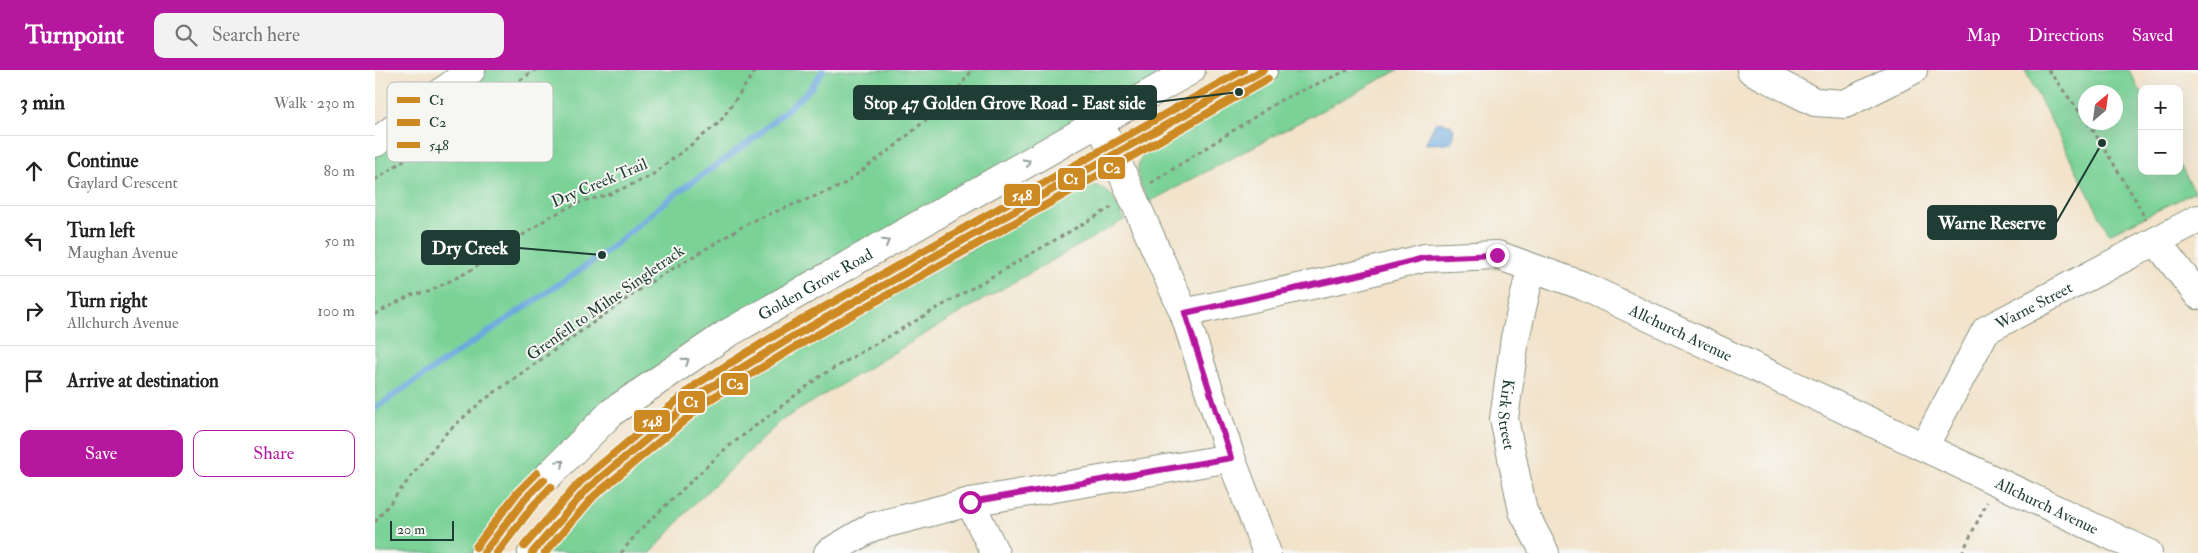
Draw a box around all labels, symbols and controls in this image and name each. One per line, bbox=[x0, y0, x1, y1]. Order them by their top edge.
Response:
search box bbox=[154, 13, 504, 58]
text: Turnpoint bbox=[25, 20, 124, 51]
icon: search bbox=[172, 21, 200, 49]
text: Search here bbox=[212, 23, 300, 47]
text: Map bbox=[1967, 24, 2000, 47]
text: Directions bbox=[2028, 24, 2104, 47]
text: Saved bbox=[2132, 24, 2173, 47]
legend bbox=[387, 82, 553, 162]
north arrow bbox=[2078, 85, 2123, 130]
map controls bbox=[2138, 85, 2183, 175]
button: + bbox=[2138, 85, 2183, 130]
callout: Stop 47 Golden Grove Road - East side bbox=[854, 86, 1156, 119]
text: 3 min bbox=[20, 89, 65, 116]
text: C1 bbox=[429, 92, 444, 109]
text: Stop 47 Golden Grove Road - East side bbox=[864, 92, 1146, 115]
text: Walk · 230 m bbox=[274, 93, 355, 113]
text: C2 bbox=[429, 114, 446, 131]
button: − bbox=[2138, 130, 2183, 175]
text: 548 bbox=[429, 137, 449, 154]
text: Continue bbox=[67, 149, 138, 173]
street label: Dry Creek Trail bbox=[548, 154, 650, 212]
line badge: C2 bbox=[1097, 156, 1126, 180]
icon: ahead bbox=[20, 157, 48, 185]
one-way arrow bbox=[1022, 158, 1031, 168]
text: C2 bbox=[1103, 160, 1121, 177]
text: 80 m bbox=[324, 161, 355, 181]
line badge: C1 bbox=[1057, 167, 1086, 191]
text: C1 bbox=[1063, 171, 1079, 188]
text: Gaylard Crescent bbox=[67, 173, 178, 193]
line badge: 548 bbox=[1003, 183, 1041, 207]
text: 548 bbox=[1012, 187, 1032, 204]
callout: Warne Reserve bbox=[1928, 206, 2056, 239]
text: Warne Reserve bbox=[1937, 212, 2046, 235]
text: Turn left bbox=[67, 219, 135, 243]
icon: left bbox=[20, 227, 48, 255]
text: 50 m bbox=[324, 231, 355, 251]
callout: Dry Creek bbox=[422, 231, 519, 264]
text: Dry Creek bbox=[432, 237, 509, 260]
one-way arrow bbox=[881, 239, 890, 249]
street label: Grenfell to Milne Singletrack bbox=[523, 241, 688, 365]
text: Maughan Avenue bbox=[67, 243, 178, 263]
street label: Golden Grove Road bbox=[755, 244, 876, 325]
route end bbox=[1486, 244, 1509, 267]
street label: Warne Street bbox=[1991, 278, 2076, 335]
text: Turn right bbox=[67, 289, 147, 313]
icon: right bbox=[20, 297, 48, 325]
street label: Allchurch Avenue bbox=[1625, 300, 1736, 366]
text: 100 m bbox=[317, 301, 355, 321]
text: Allchurch Avenue bbox=[67, 313, 179, 333]
one-way arrow bbox=[681, 358, 690, 367]
icon: arrive bbox=[20, 367, 48, 395]
text: Arrive at destination bbox=[67, 369, 219, 393]
line badge: C2 bbox=[720, 372, 749, 396]
text: C2 bbox=[726, 376, 744, 393]
street label: Kirk Street bbox=[1493, 378, 1519, 452]
line badge: C1 bbox=[677, 390, 706, 414]
text: C1 bbox=[683, 394, 699, 411]
line badge: 548 bbox=[633, 409, 671, 433]
text: 548 bbox=[642, 413, 662, 430]
button: Save bbox=[20, 430, 183, 477]
button: Share bbox=[193, 430, 355, 477]
one-way arrow bbox=[555, 460, 564, 469]
street label: Allchurch Avenue bbox=[1991, 473, 2102, 539]
route start bbox=[959, 491, 982, 514]
scale bar bbox=[390, 518, 454, 541]
text: 20 m bbox=[397, 521, 425, 538]

